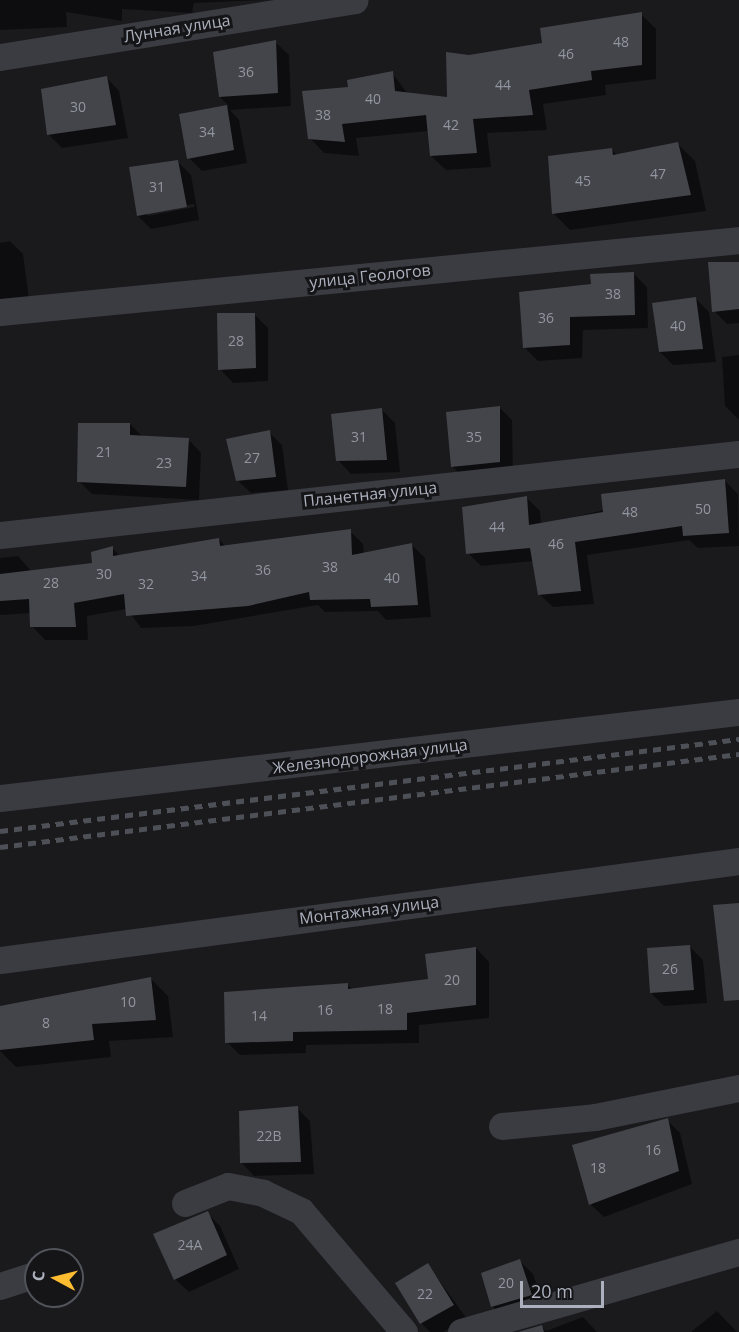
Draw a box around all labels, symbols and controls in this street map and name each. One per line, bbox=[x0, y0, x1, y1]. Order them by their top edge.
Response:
street label: Лунная улица bbox=[122, 10, 232, 46]
house number: 48 bbox=[613, 34, 629, 50]
house number: 46 bbox=[558, 46, 574, 62]
house number: 36 bbox=[238, 64, 254, 80]
house number: 44 bbox=[495, 77, 511, 93]
house number: 40 bbox=[365, 91, 381, 107]
house number: 30 bbox=[70, 99, 86, 115]
house number: 38 bbox=[315, 107, 331, 123]
house number: 42 bbox=[443, 117, 459, 133]
house number: 34 bbox=[199, 124, 215, 140]
house number: 47 bbox=[650, 166, 666, 182]
house number: 45 bbox=[575, 173, 591, 189]
house number: 31 bbox=[149, 179, 165, 195]
street label: улица Геологов bbox=[308, 260, 432, 292]
house number: 38 bbox=[605, 286, 621, 302]
house number: 36 bbox=[538, 310, 554, 326]
house number: 40 bbox=[670, 318, 686, 334]
house number: 28 bbox=[228, 333, 244, 349]
house number: 31 bbox=[351, 429, 367, 445]
house number: 35 bbox=[466, 429, 482, 445]
house number: 21 bbox=[96, 444, 112, 460]
house number: 27 bbox=[244, 450, 260, 466]
house number: 23 bbox=[156, 455, 172, 471]
street label: Планетная улица bbox=[302, 477, 438, 511]
house number: 50 bbox=[695, 501, 711, 517]
house number: 48 bbox=[622, 504, 638, 520]
house number: 44 bbox=[489, 519, 505, 535]
house number: 46 bbox=[548, 536, 564, 552]
house number: 38 bbox=[322, 559, 338, 575]
house number: 36 bbox=[255, 562, 271, 578]
house number: 30 bbox=[96, 566, 112, 582]
house number: 34 bbox=[191, 568, 207, 584]
house number: 40 bbox=[384, 570, 400, 586]
house number: 28 bbox=[43, 575, 59, 591]
house number: 32 bbox=[138, 576, 154, 592]
street label: Железнодорожная улица bbox=[271, 735, 469, 777]
street label: Монтажная улица bbox=[298, 892, 440, 928]
house number: 26 bbox=[662, 961, 678, 977]
house number: 20 bbox=[444, 972, 460, 988]
house number: 10 bbox=[120, 994, 136, 1010]
house number: 18 bbox=[377, 1001, 393, 1017]
house number: 16 bbox=[317, 1002, 333, 1018]
house number: 14 bbox=[251, 1008, 267, 1024]
house number: 8 bbox=[42, 1015, 50, 1031]
house number: 22В bbox=[256, 1128, 282, 1144]
house number: 16 bbox=[645, 1142, 661, 1158]
house number: 18 bbox=[590, 1160, 606, 1176]
house number: 24А bbox=[178, 1237, 202, 1253]
north arrow bbox=[24, 1248, 84, 1308]
scale bar bbox=[523, 1269, 607, 1307]
text: С bbox=[27, 1270, 50, 1282]
house number: 20 bbox=[498, 1275, 514, 1291]
text: 20 m bbox=[531, 1279, 573, 1303]
house number: 22 bbox=[417, 1286, 433, 1302]

